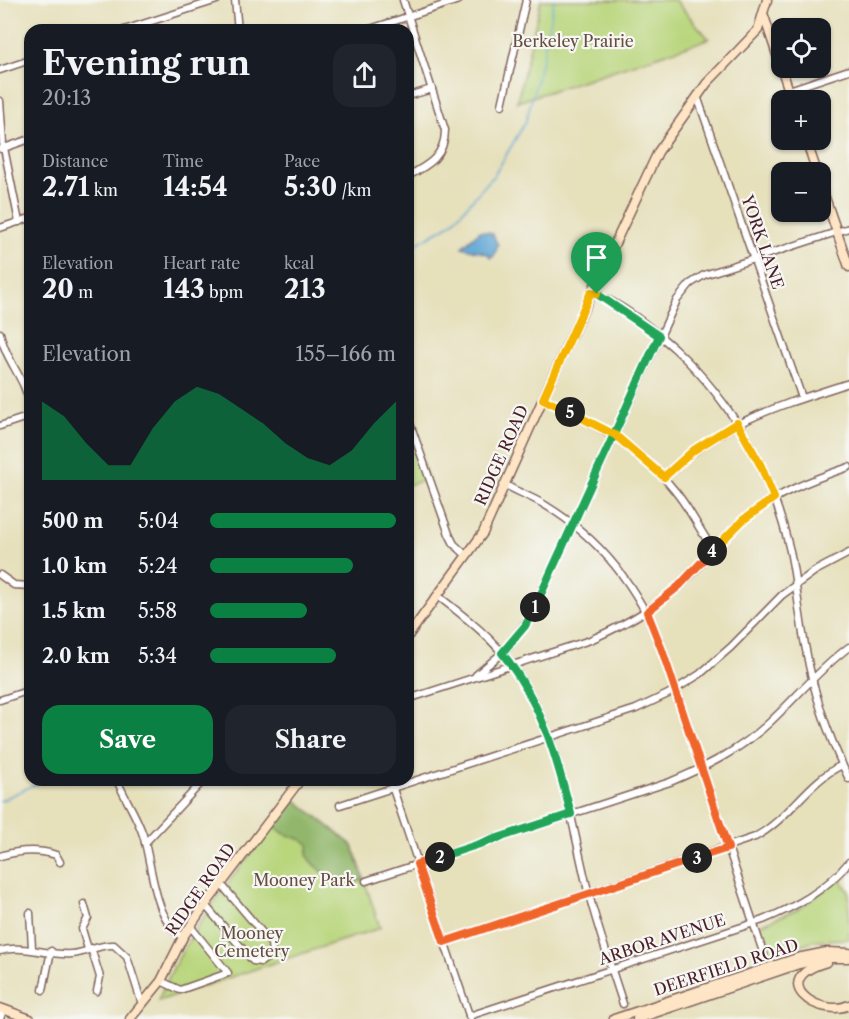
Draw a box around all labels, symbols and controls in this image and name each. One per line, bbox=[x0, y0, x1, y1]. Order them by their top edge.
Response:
map controls bbox=[771, 18, 831, 222]
button: locate bbox=[771, 18, 831, 78]
park label: Berkeley Prairie bbox=[512, 31, 634, 51]
text: Evening run bbox=[42, 43, 250, 84]
button: share bbox=[333, 44, 396, 107]
text: 20:13 bbox=[42, 86, 91, 110]
button: + bbox=[771, 90, 831, 150]
text: Distance bbox=[42, 151, 108, 171]
text: Time bbox=[163, 151, 203, 171]
text: Pace bbox=[284, 151, 320, 171]
button: − bbox=[771, 162, 831, 222]
text: 2.71 bbox=[42, 171, 90, 203]
text: 14:54 bbox=[163, 171, 228, 203]
text: 5:30 bbox=[284, 171, 337, 203]
text: km bbox=[90, 180, 118, 200]
text: /km bbox=[337, 180, 372, 200]
street label: YORK LANE bbox=[737, 191, 788, 292]
pin bbox=[571, 232, 622, 294]
icon: arrive bbox=[580, 241, 613, 274]
text: Elevation bbox=[42, 253, 113, 273]
text: Heart rate bbox=[163, 253, 240, 273]
text: kcal bbox=[284, 253, 314, 273]
text: 20 bbox=[42, 273, 74, 305]
text: 143 bbox=[163, 273, 205, 305]
text: 213 bbox=[284, 273, 326, 305]
text: m bbox=[74, 282, 93, 302]
text: bpm bbox=[205, 282, 243, 302]
text: Elevation bbox=[42, 342, 131, 366]
text: 155–166 m bbox=[295, 342, 396, 366]
pin: 5 bbox=[555, 397, 585, 427]
street label: RIDGE ROAD bbox=[470, 402, 532, 508]
text: 5 bbox=[566, 402, 574, 422]
text: 500 m bbox=[42, 509, 103, 533]
text: 5:04 bbox=[138, 509, 179, 533]
pin: 4 bbox=[697, 536, 727, 566]
text: 4 bbox=[707, 541, 717, 561]
text: 1.0 km bbox=[42, 554, 107, 578]
text: 5:24 bbox=[138, 554, 178, 578]
pin: 1 bbox=[520, 592, 550, 622]
text: 1 bbox=[531, 597, 539, 617]
text: 1.5 km bbox=[42, 599, 106, 623]
text: 5:58 bbox=[138, 599, 177, 623]
text: 2.0 km bbox=[42, 644, 110, 668]
text: 5:34 bbox=[138, 644, 177, 668]
button: Save bbox=[42, 705, 213, 774]
button: Share bbox=[225, 705, 396, 774]
street label: RIDGE ROAD bbox=[161, 839, 239, 939]
pin: 2 bbox=[425, 842, 455, 872]
pin: 3 bbox=[682, 843, 712, 873]
text: 2 bbox=[435, 847, 445, 867]
text: 3 bbox=[692, 848, 702, 868]
park label: Mooney Park bbox=[253, 870, 355, 890]
street label: ARBOR AVENUE bbox=[595, 909, 728, 969]
park label: Mooney Cemetery bbox=[214, 923, 291, 961]
street label: DEERFIELD ROAD bbox=[651, 934, 801, 1000]

